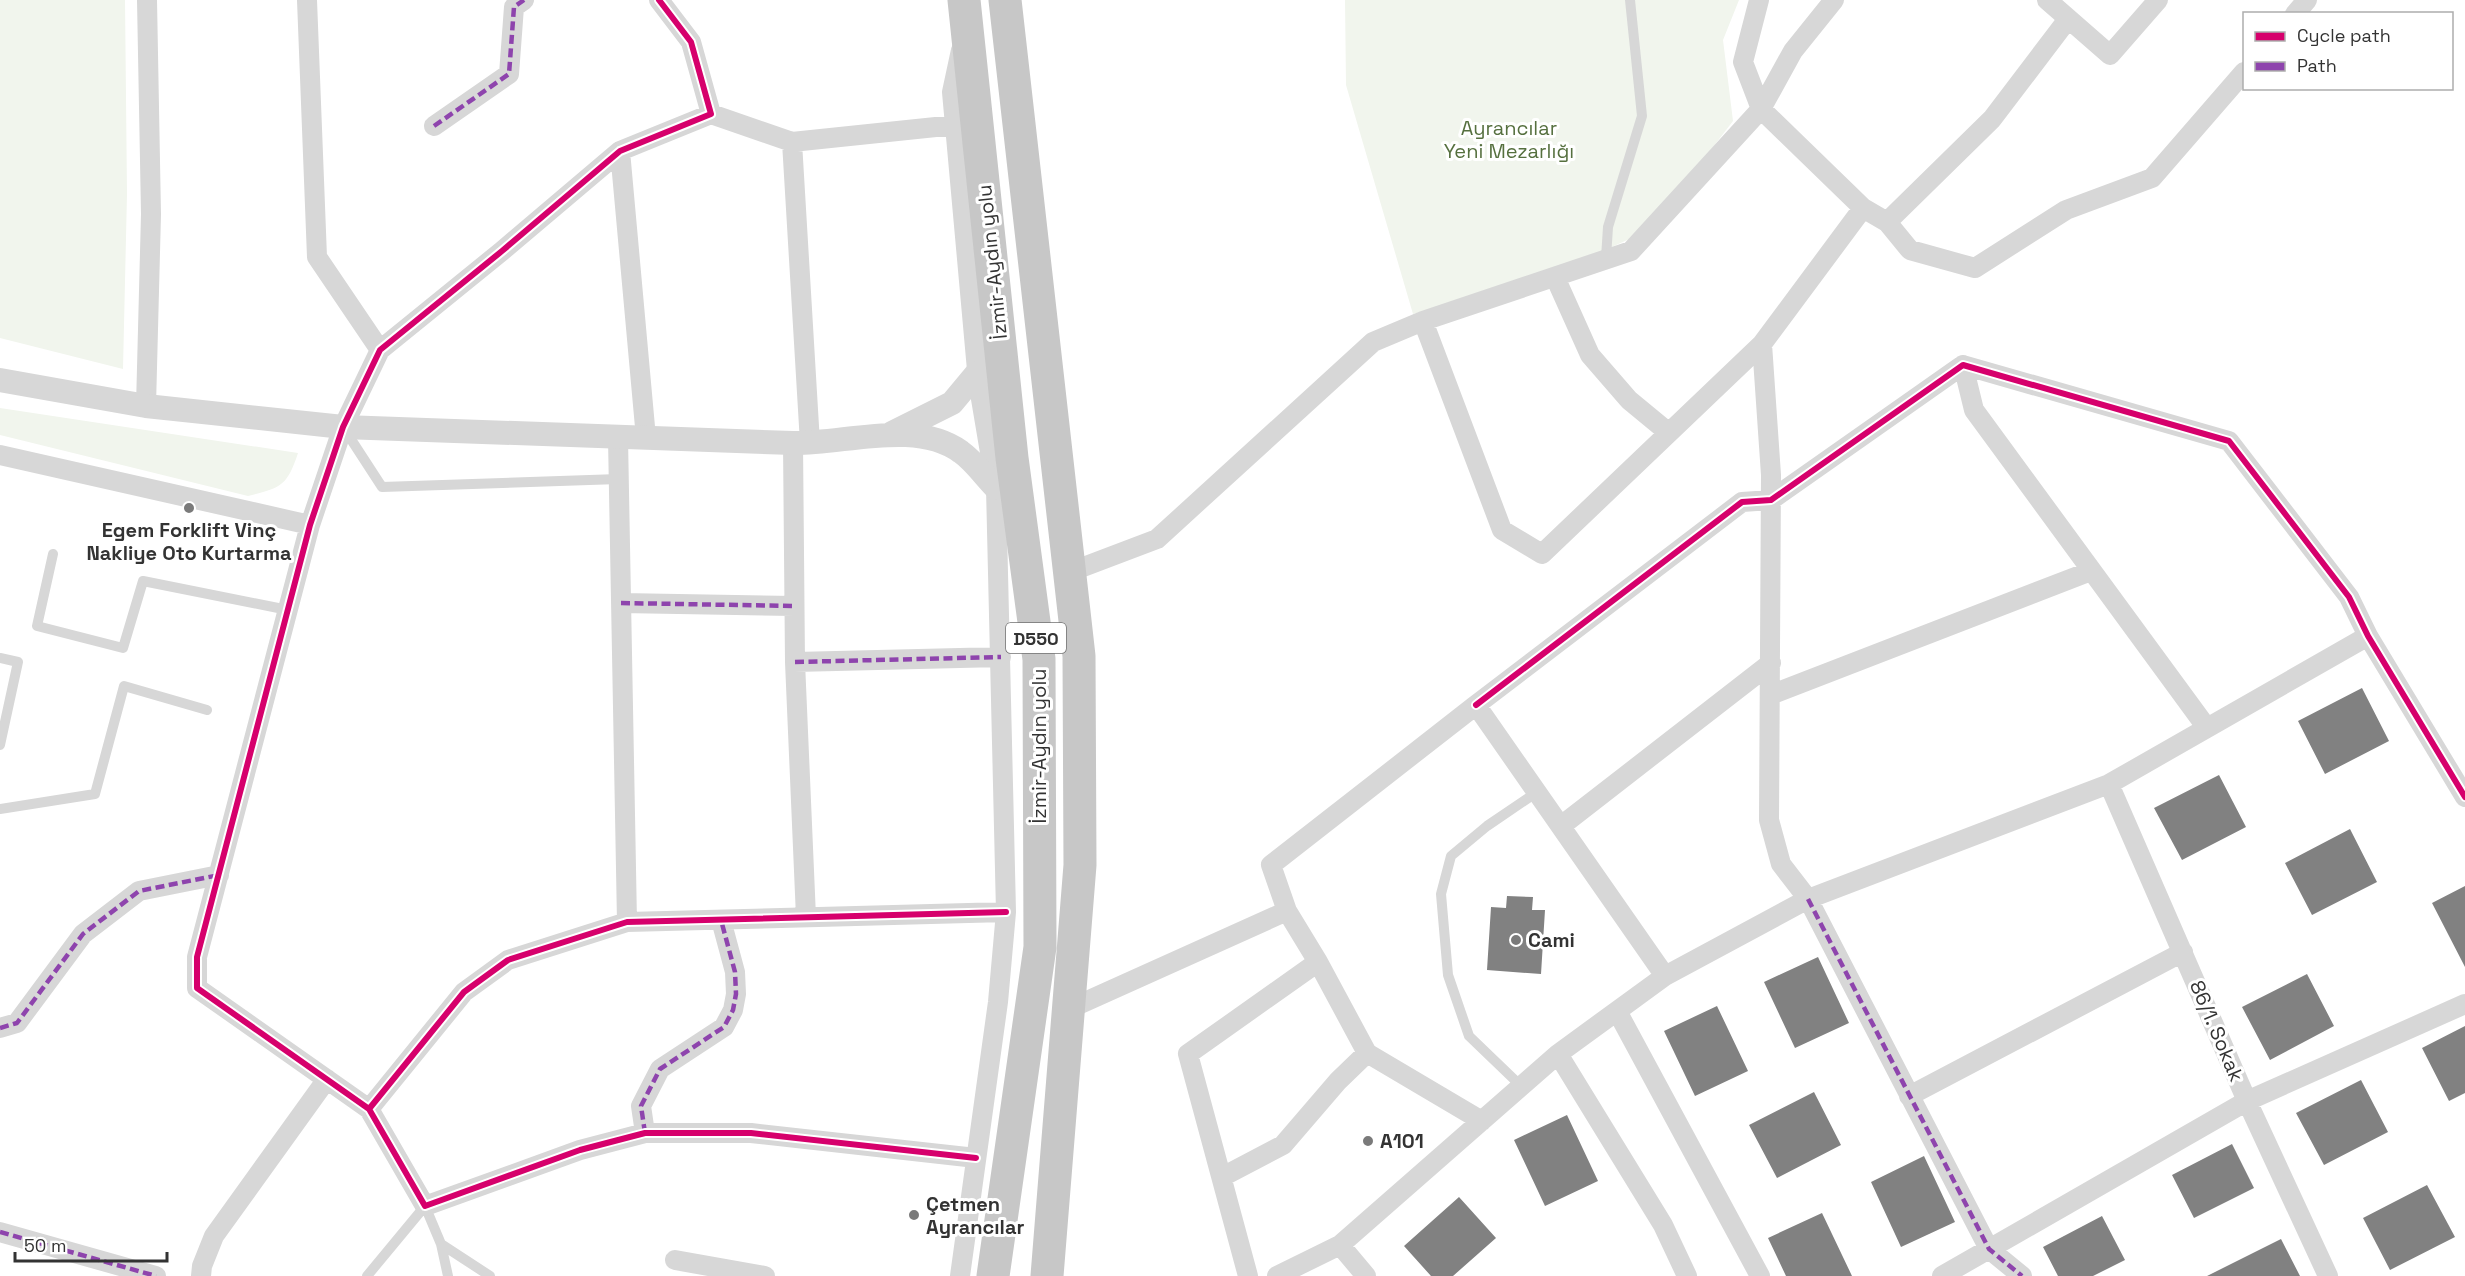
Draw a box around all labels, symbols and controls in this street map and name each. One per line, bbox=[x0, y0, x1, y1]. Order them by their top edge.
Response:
legend bbox=[2243, 12, 2453, 90]
text: Cycle path bbox=[2297, 24, 2391, 47]
text: Path bbox=[2297, 54, 2337, 77]
park label: Ayrancılar Yeni Mezarlığı bbox=[1444, 115, 1574, 164]
street label: İzmir-Aydın yolu bbox=[971, 184, 1013, 340]
marker: Egem Forklift Vinç Nakliye Oto Kurtarma bbox=[182, 501, 196, 515]
place label: Egem Forklift Vinç Nakliye Oto Kurtarma bbox=[86, 517, 292, 566]
road number: D550 bbox=[1006, 623, 1066, 653]
street label: İzmir-Aydın yolu bbox=[1026, 668, 1052, 824]
place label: Cami bbox=[1528, 927, 1575, 953]
marker: Cami bbox=[1509, 933, 1523, 947]
street label: 86/1. Sokak bbox=[2184, 976, 2250, 1086]
place label: A101 bbox=[1380, 1128, 1424, 1154]
marker: A101 bbox=[1361, 1134, 1375, 1148]
place label: Çetmen Ayrancılar bbox=[926, 1191, 1024, 1240]
marker: Çetmen Ayrancılar bbox=[907, 1208, 921, 1222]
scale bar bbox=[15, 1225, 166, 1263]
text: 50 m bbox=[24, 1234, 66, 1257]

